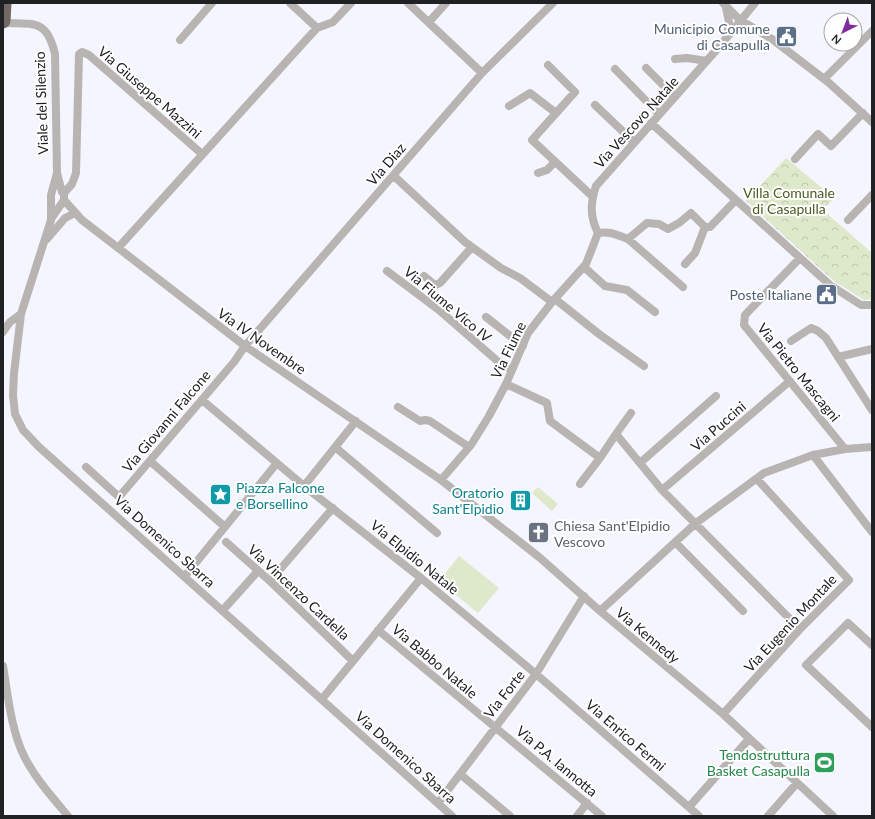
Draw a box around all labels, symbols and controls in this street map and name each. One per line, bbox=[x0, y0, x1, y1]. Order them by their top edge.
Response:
north arrow bbox=[823, 12, 863, 52]
place label: Municipio Comune di Casapulla bbox=[654, 20, 770, 53]
public building icon: Municipio Comune di Casapulla bbox=[773, 23, 799, 49]
text: N bbox=[828, 32, 843, 47]
street label: Via Giuseppe Mazzini bbox=[95, 42, 205, 142]
street label: Viale del Silenzio bbox=[31, 51, 51, 155]
street label: Via Vescovo Natale bbox=[590, 73, 682, 171]
street label: Via Diaz bbox=[363, 139, 409, 189]
park label: Villa Comunale di Casapulla bbox=[743, 184, 835, 217]
street label: Via Fiume Vico IV bbox=[401, 263, 496, 346]
public building icon: Poste Italiane bbox=[814, 281, 840, 307]
place label: Poste Italiane bbox=[729, 286, 812, 303]
street label: Via IV Novembre bbox=[215, 304, 309, 378]
street label: Via Fiume bbox=[487, 319, 529, 381]
street label: Via Pietro Mascagni bbox=[754, 319, 844, 425]
street label: Via Giovanni Falcone bbox=[118, 366, 214, 476]
street label: Via Puccini bbox=[687, 398, 749, 454]
place label: Piazza Falcone e Borsellino bbox=[236, 479, 325, 512]
place icon: Piazza Falcone e Borsellino bbox=[207, 482, 233, 508]
place label: Oratorio Sant'Elpidio bbox=[432, 484, 504, 517]
building icon: Oratorio Sant'Elpidio bbox=[507, 487, 533, 513]
street label: Via Domenico Sbarra bbox=[111, 491, 219, 591]
street label: Via Elpidio Natale bbox=[367, 516, 463, 598]
place label: Chiesa Sant'Elpidio Vescovo bbox=[554, 517, 670, 550]
church icon: Chiesa Sant'Elpidio Vescovo bbox=[526, 520, 552, 546]
street label: Via Vincenzo Cardella bbox=[245, 540, 353, 644]
street label: Via Eugenio Montale bbox=[740, 571, 840, 675]
street label: Via Kennedy bbox=[613, 604, 684, 667]
street label: Via Babbo Natale bbox=[389, 620, 481, 702]
street label: Via Forte bbox=[480, 667, 528, 721]
street label: Via Enrico Fermi bbox=[583, 696, 669, 774]
street label: Via Domenico Sbarra bbox=[352, 707, 460, 807]
street label: Via P.A. Iannotta bbox=[513, 722, 601, 800]
place label: Tendostruttura Basket Casapulla bbox=[707, 746, 810, 779]
sports icon: Tendostruttura Basket Casapulla bbox=[812, 749, 838, 775]

